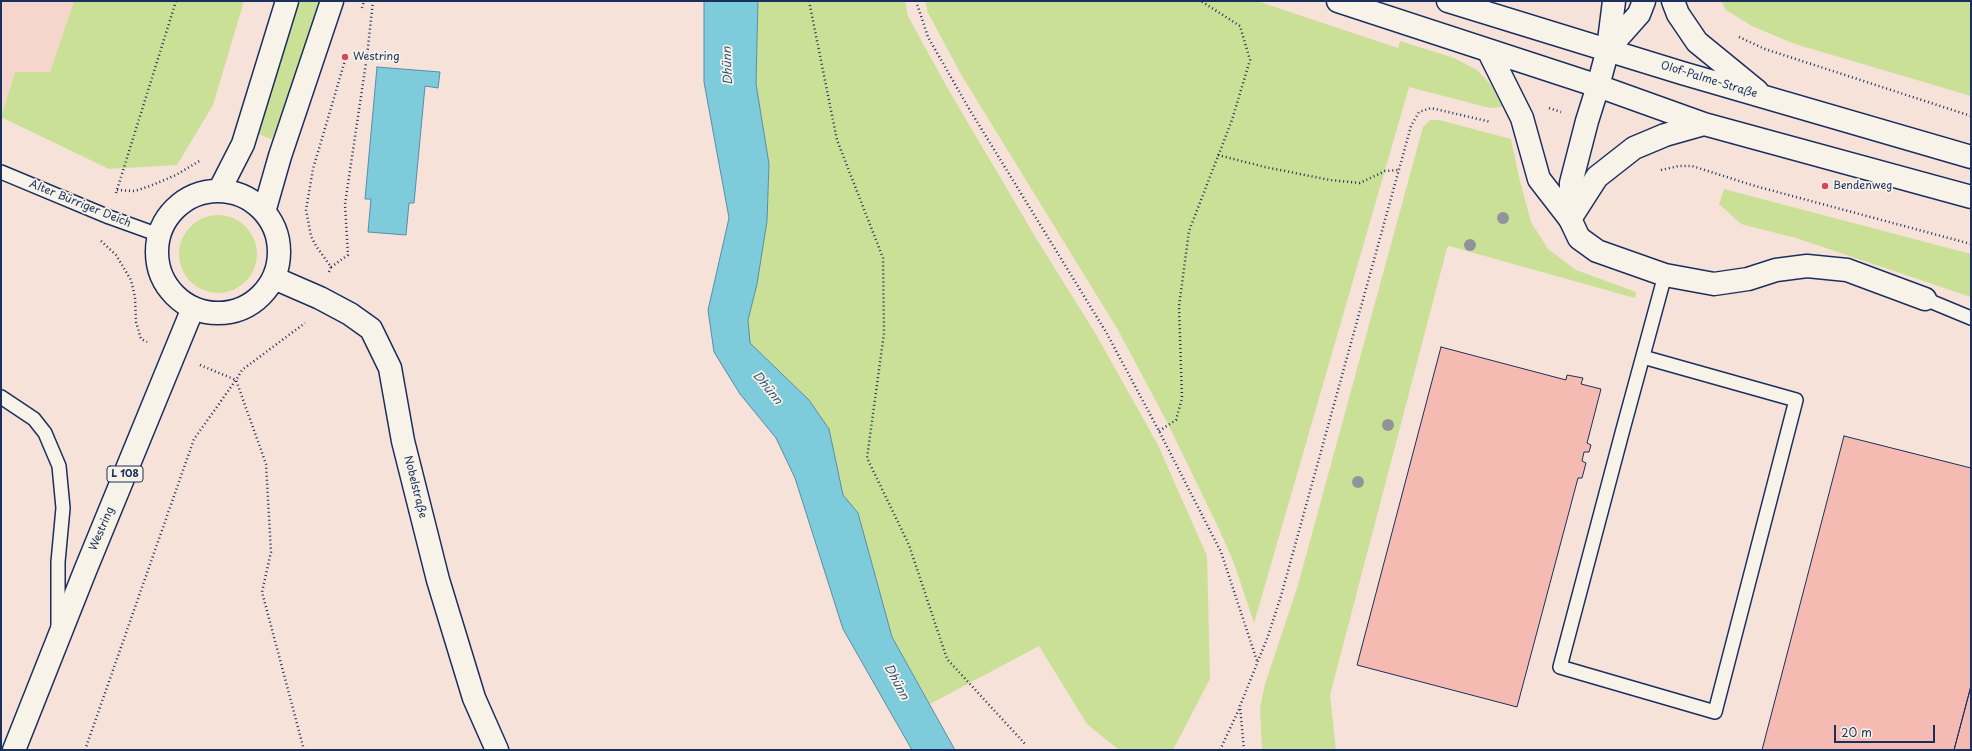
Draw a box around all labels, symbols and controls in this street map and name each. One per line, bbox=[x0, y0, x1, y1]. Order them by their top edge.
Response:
water label: Dhünn bbox=[720, 46, 736, 86]
place label: Westring bbox=[353, 50, 400, 64]
marker: Westring bbox=[340, 52, 350, 62]
street label: Olof-Palme-Straße bbox=[1659, 59, 1759, 101]
street label: Alter Bürriger Deich bbox=[27, 178, 133, 230]
place label: Bendenweg bbox=[1833, 179, 1892, 193]
marker: Bendenweg bbox=[1820, 181, 1830, 191]
water label: Dhünn bbox=[749, 368, 785, 408]
street label: Nobelstraße bbox=[401, 454, 429, 520]
road number: L 108 bbox=[107, 466, 143, 482]
street label: Westring bbox=[87, 505, 117, 553]
water label: Dhünn bbox=[880, 661, 912, 703]
scale bar bbox=[1836, 717, 1937, 743]
text: 20 m bbox=[1841, 723, 1872, 741]

